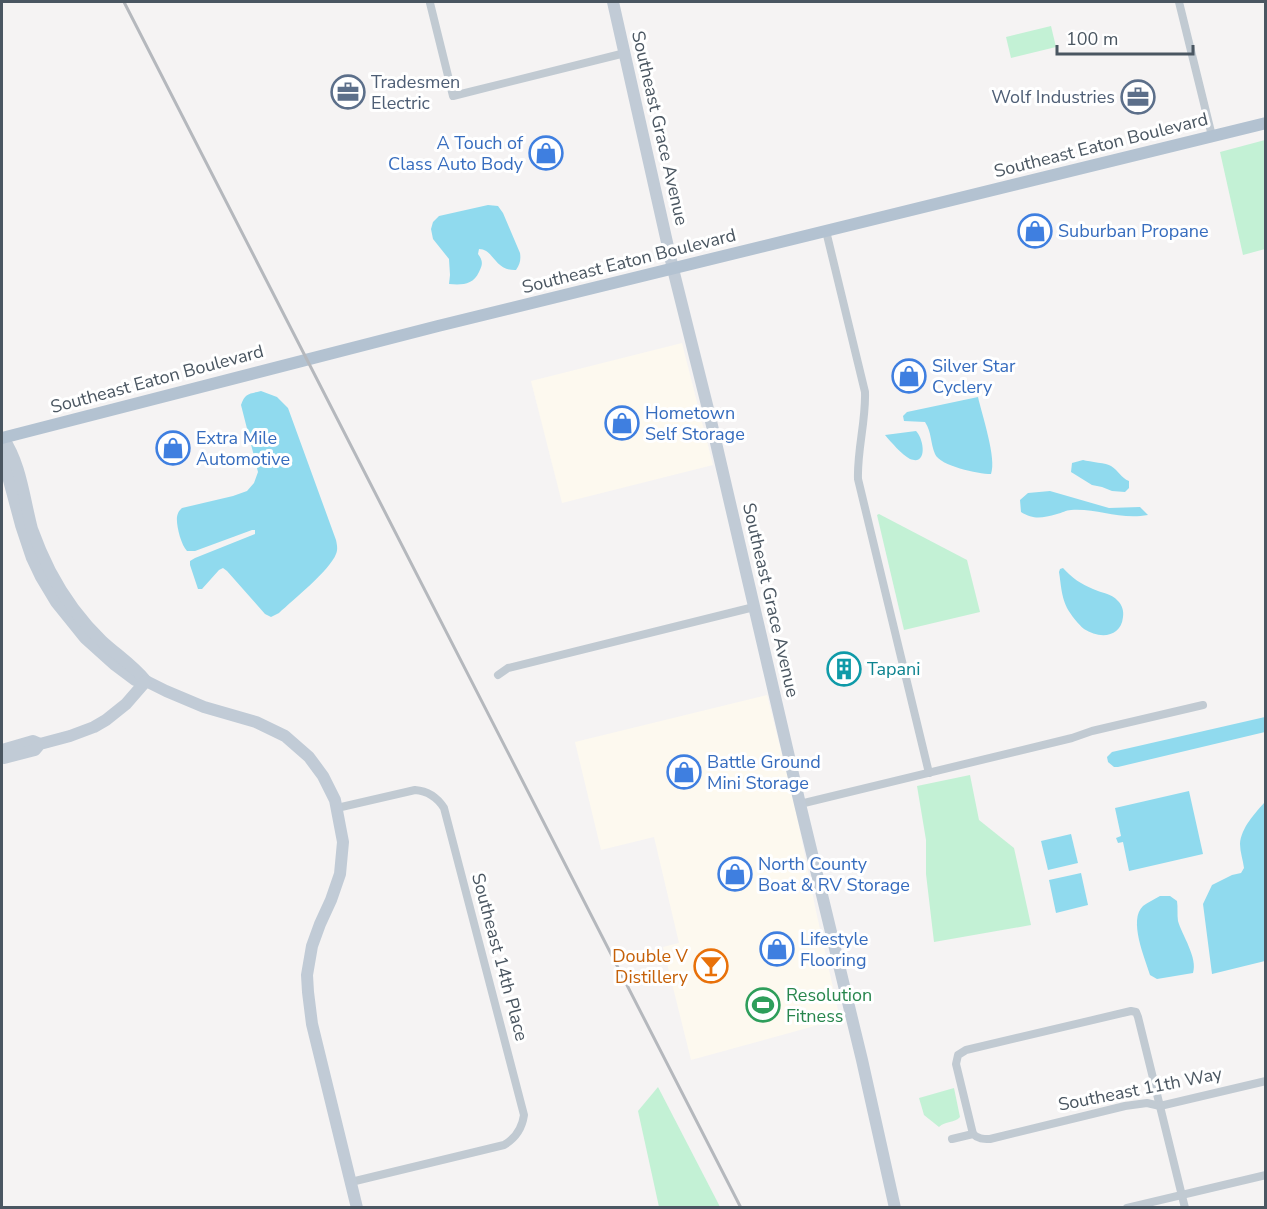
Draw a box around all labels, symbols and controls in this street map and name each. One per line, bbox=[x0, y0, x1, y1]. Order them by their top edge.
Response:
scale bar bbox=[1057, 18, 1194, 56]
text: 100 m bbox=[1066, 27, 1118, 51]
street label: Southeast Grace Avenue bbox=[626, 28, 694, 228]
place label: Tradesmen Electric bbox=[371, 70, 460, 115]
office icon: Tradesmen Electric bbox=[330, 74, 366, 110]
office icon: Wolf Industries bbox=[1120, 79, 1156, 115]
place label: Wolf Industries bbox=[991, 85, 1115, 109]
street label: Southeast Eaton Boulevard bbox=[992, 107, 1210, 183]
place label: A Touch of Class Auto Body bbox=[388, 131, 524, 176]
shop icon: A Touch of Class Auto Body bbox=[528, 135, 564, 171]
shop icon: Suburban Propane bbox=[1017, 213, 1053, 249]
place label: Suburban Propane bbox=[1058, 219, 1208, 243]
street label: Southeast Eaton Boulevard bbox=[520, 223, 738, 299]
street label: Southeast Eaton Boulevard bbox=[48, 339, 266, 419]
place label: Silver Star Cyclery bbox=[932, 354, 1016, 399]
shop icon: Silver Star Cyclery bbox=[891, 358, 927, 394]
place label: Hometown Self Storage bbox=[645, 401, 745, 446]
shop icon: Hometown Self Storage bbox=[604, 405, 640, 441]
place label: Extra Mile Automotive bbox=[196, 426, 290, 471]
shop icon: Extra Mile Automotive bbox=[155, 430, 191, 466]
street label: Southeast Grace Avenue bbox=[737, 500, 805, 700]
building icon: Tapani bbox=[826, 651, 862, 687]
place label: Tapani bbox=[867, 657, 920, 681]
place label: Battle Ground Mini Storage bbox=[707, 750, 821, 795]
shop icon: Battle Ground Mini Storage bbox=[666, 754, 702, 790]
place label: North County Boat & RV Storage bbox=[758, 852, 910, 897]
shop icon: North County Boat & RV Storage bbox=[717, 856, 753, 892]
street label: Southeast 14th Place bbox=[466, 870, 534, 1044]
place label: Lifestyle Flooring bbox=[800, 927, 868, 972]
shop icon: Lifestyle Flooring bbox=[759, 931, 795, 967]
place label: Double V Distillery bbox=[612, 944, 689, 989]
bar icon: Double V Distillery bbox=[693, 948, 729, 984]
place label: Resolution Fitness bbox=[786, 983, 872, 1028]
sports icon: Resolution Fitness bbox=[745, 987, 781, 1023]
street label: Southeast 11th Way bbox=[1056, 1061, 1225, 1117]

